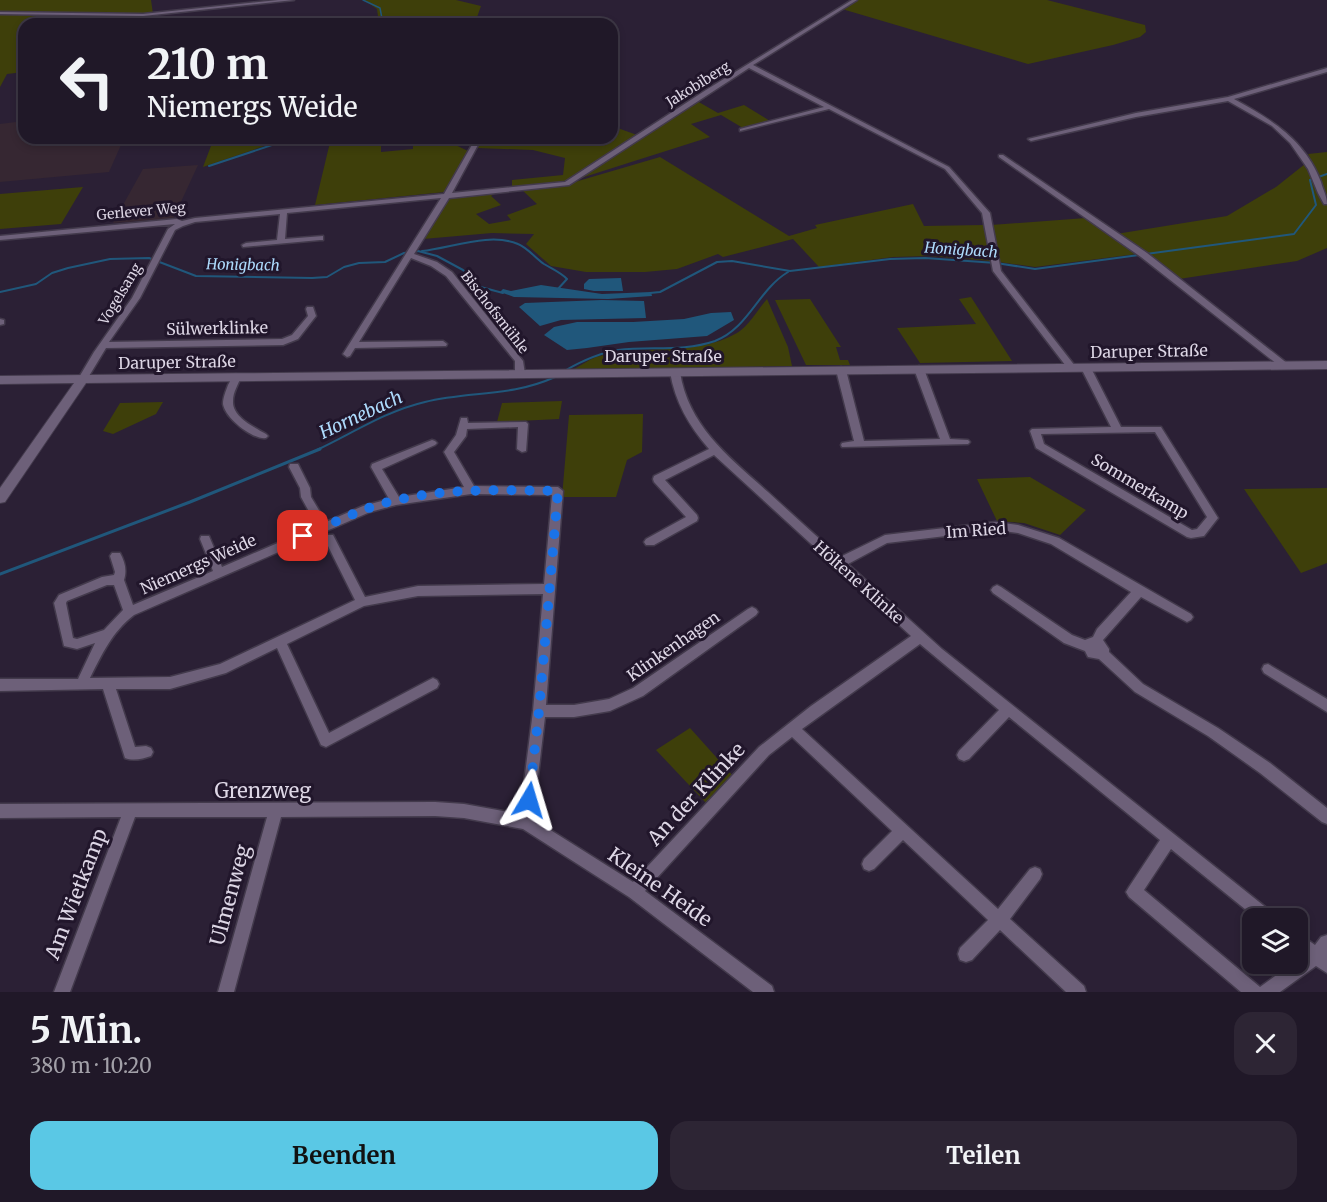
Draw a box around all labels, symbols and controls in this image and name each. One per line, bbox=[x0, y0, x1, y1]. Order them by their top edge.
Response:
text: 210 m bbox=[147, 38, 268, 90]
icon: left bbox=[48, 42, 126, 120]
street label: Jakobiberg bbox=[662, 57, 734, 111]
text: Niemergs Weide bbox=[147, 90, 358, 124]
street label: Gerlever Weg bbox=[96, 198, 187, 224]
water label: Honigbach bbox=[923, 237, 998, 262]
water label: Honigbach bbox=[205, 254, 280, 275]
street label: Vogelsang bbox=[94, 259, 146, 329]
street label: Bischofsmühle bbox=[457, 267, 533, 357]
street label: Sülwerklinke bbox=[166, 317, 268, 339]
street label: Daruper Straße bbox=[1090, 340, 1208, 362]
street label: Daruper Straße bbox=[604, 346, 722, 366]
street label: Daruper Straße bbox=[118, 351, 236, 373]
water label: Hornebach bbox=[315, 385, 406, 444]
street label: Sommerkamp bbox=[1088, 449, 1192, 523]
pin bbox=[277, 510, 328, 561]
street label: Im Ried bbox=[945, 518, 1007, 542]
icon: arrive bbox=[286, 519, 319, 552]
street label: Niemergs Weide bbox=[137, 529, 259, 599]
street label: Höltene Klinke bbox=[810, 536, 908, 628]
street label: Klinkenhagen bbox=[623, 606, 724, 685]
street label: An der Klinke bbox=[641, 737, 750, 851]
position arrow bbox=[497, 768, 561, 832]
street label: Grenzweg bbox=[215, 778, 311, 803]
street label: Am Wietkamp bbox=[39, 825, 112, 964]
street label: Ulmenweg bbox=[204, 842, 255, 948]
street label: Kleine Heide bbox=[603, 842, 717, 932]
map controls bbox=[1242, 908, 1308, 974]
button: layers bbox=[1242, 908, 1308, 974]
text: 5 Min. bbox=[30, 1008, 142, 1053]
button: close bbox=[1234, 1012, 1297, 1075]
text: 380 m · 10:20 bbox=[30, 1053, 152, 1078]
button: Beenden bbox=[30, 1121, 658, 1190]
button: Teilen bbox=[670, 1121, 1297, 1190]

